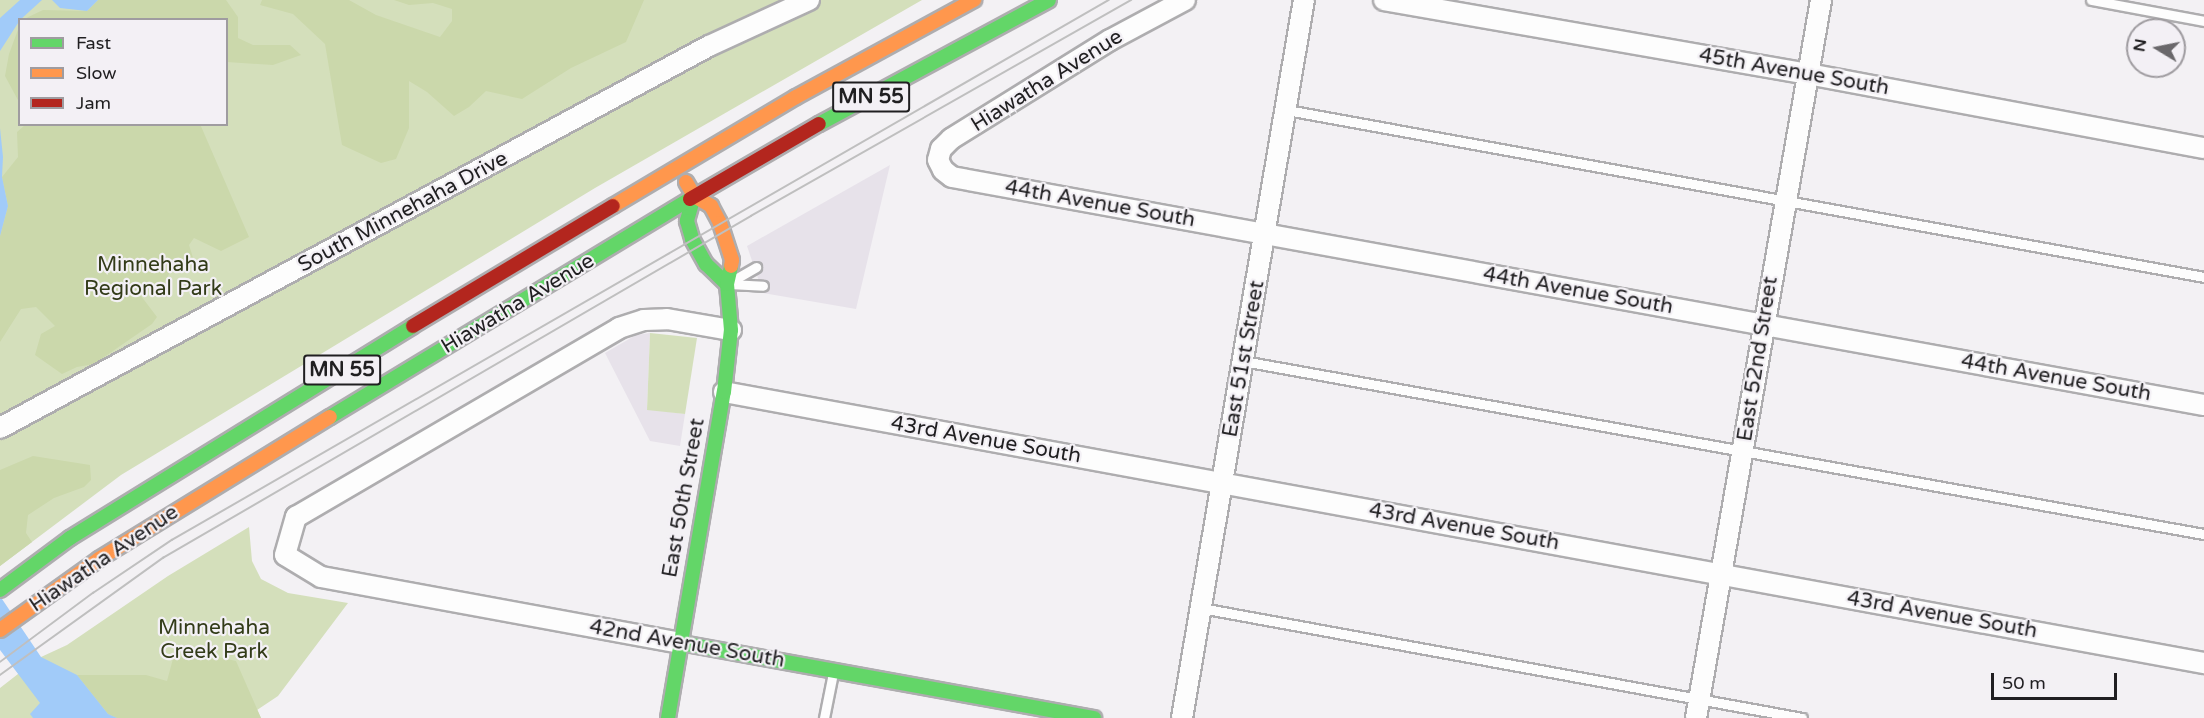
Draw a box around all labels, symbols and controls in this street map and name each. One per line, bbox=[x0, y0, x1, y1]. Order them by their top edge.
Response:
legend bbox=[18, 18, 228, 126]
north arrow bbox=[2126, 18, 2186, 78]
street label: Hiawatha Avenue bbox=[967, 24, 1127, 138]
text: Fast bbox=[76, 32, 111, 54]
text: N bbox=[2129, 37, 2151, 53]
street label: 45th Avenue South bbox=[1697, 43, 1891, 101]
text: Slow bbox=[76, 62, 117, 84]
road number: MN 55 bbox=[832, 80, 910, 114]
text: Jam bbox=[76, 92, 111, 114]
street label: South Minnehaha Drive bbox=[294, 146, 512, 278]
street label: 44th Avenue South bbox=[1003, 175, 1197, 233]
street label: Hiawatha Avenue bbox=[437, 248, 599, 360]
park label: Minnehaha Regional Park bbox=[84, 252, 222, 302]
street label: 44th Avenue South bbox=[1481, 262, 1675, 320]
street label: East 52nd Street bbox=[1733, 275, 1783, 443]
street label: East 51st Street bbox=[1218, 279, 1270, 439]
street label: 44th Avenue South bbox=[1959, 349, 2153, 407]
road number: MN 55 bbox=[303, 353, 381, 387]
street label: 43rd Avenue South bbox=[889, 411, 1083, 469]
street label: East 50th Street bbox=[658, 416, 710, 580]
street label: 43rd Avenue South bbox=[1367, 498, 1561, 556]
street label: Hiawatha Avenue bbox=[25, 500, 183, 618]
street label: 43rd Avenue South bbox=[1845, 586, 2039, 644]
street label: 42nd Avenue South bbox=[587, 614, 787, 674]
park label: Minnehaha Creek Park bbox=[158, 615, 270, 665]
scale bar bbox=[1994, 661, 2120, 699]
text: 50 m bbox=[2002, 672, 2046, 694]

